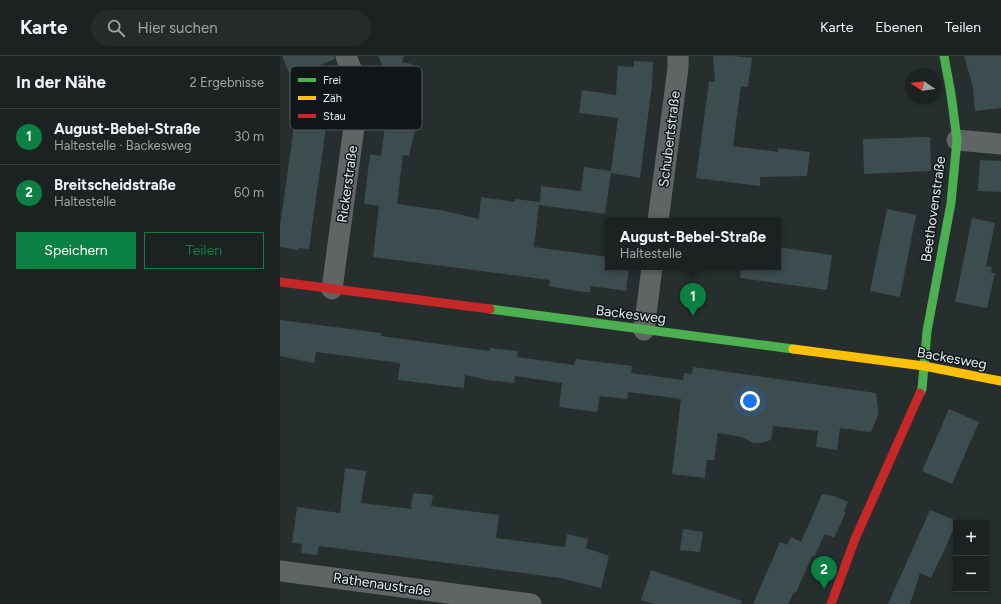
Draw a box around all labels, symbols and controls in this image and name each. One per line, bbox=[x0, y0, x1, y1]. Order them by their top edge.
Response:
search box bbox=[91, 10, 371, 46]
text: Karte bbox=[20, 16, 67, 39]
icon: search bbox=[105, 17, 127, 39]
text: Hier suchen bbox=[137, 19, 218, 37]
text: Karte bbox=[820, 19, 853, 36]
text: Ebenen bbox=[875, 19, 923, 36]
text: Teilen bbox=[945, 19, 981, 36]
legend bbox=[290, 66, 422, 130]
north arrow bbox=[905, 68, 941, 104]
text: In der Nähe bbox=[16, 72, 106, 92]
text: Frei bbox=[323, 74, 341, 87]
text: 2 Ergebnisse bbox=[190, 75, 264, 90]
street label: Schubertstraße bbox=[655, 90, 684, 188]
text: Zäh bbox=[323, 92, 342, 105]
text: Stau bbox=[323, 110, 346, 123]
text: August-Bebel-Straße bbox=[54, 120, 200, 138]
text: 1 bbox=[26, 129, 32, 144]
text: 30 m bbox=[234, 129, 264, 144]
text: Haltestelle · Backesweg bbox=[54, 138, 192, 153]
street label: Rickerstraße bbox=[334, 144, 361, 224]
street label: Beethovenstraße bbox=[918, 155, 949, 263]
text: Breitscheidstraße bbox=[54, 176, 176, 194]
text: 2 bbox=[25, 185, 33, 200]
text: 60 m bbox=[234, 185, 264, 200]
text: Haltestelle bbox=[54, 194, 116, 209]
popup bbox=[605, 218, 781, 270]
text: August-Bebel-Straße bbox=[620, 228, 766, 246]
button: Speichern bbox=[16, 232, 136, 269]
button: Teilen bbox=[144, 232, 264, 269]
text: Haltestelle bbox=[620, 246, 682, 261]
pin: 1 bbox=[680, 283, 706, 316]
street label: Backesweg bbox=[595, 302, 667, 327]
street label: Backesweg bbox=[916, 344, 988, 373]
your location bbox=[740, 391, 760, 411]
map controls bbox=[953, 520, 989, 592]
button: + bbox=[953, 520, 989, 556]
pin: 2 bbox=[811, 556, 837, 589]
button: − bbox=[953, 556, 989, 592]
street label: Rathenaustraße bbox=[332, 569, 432, 600]

